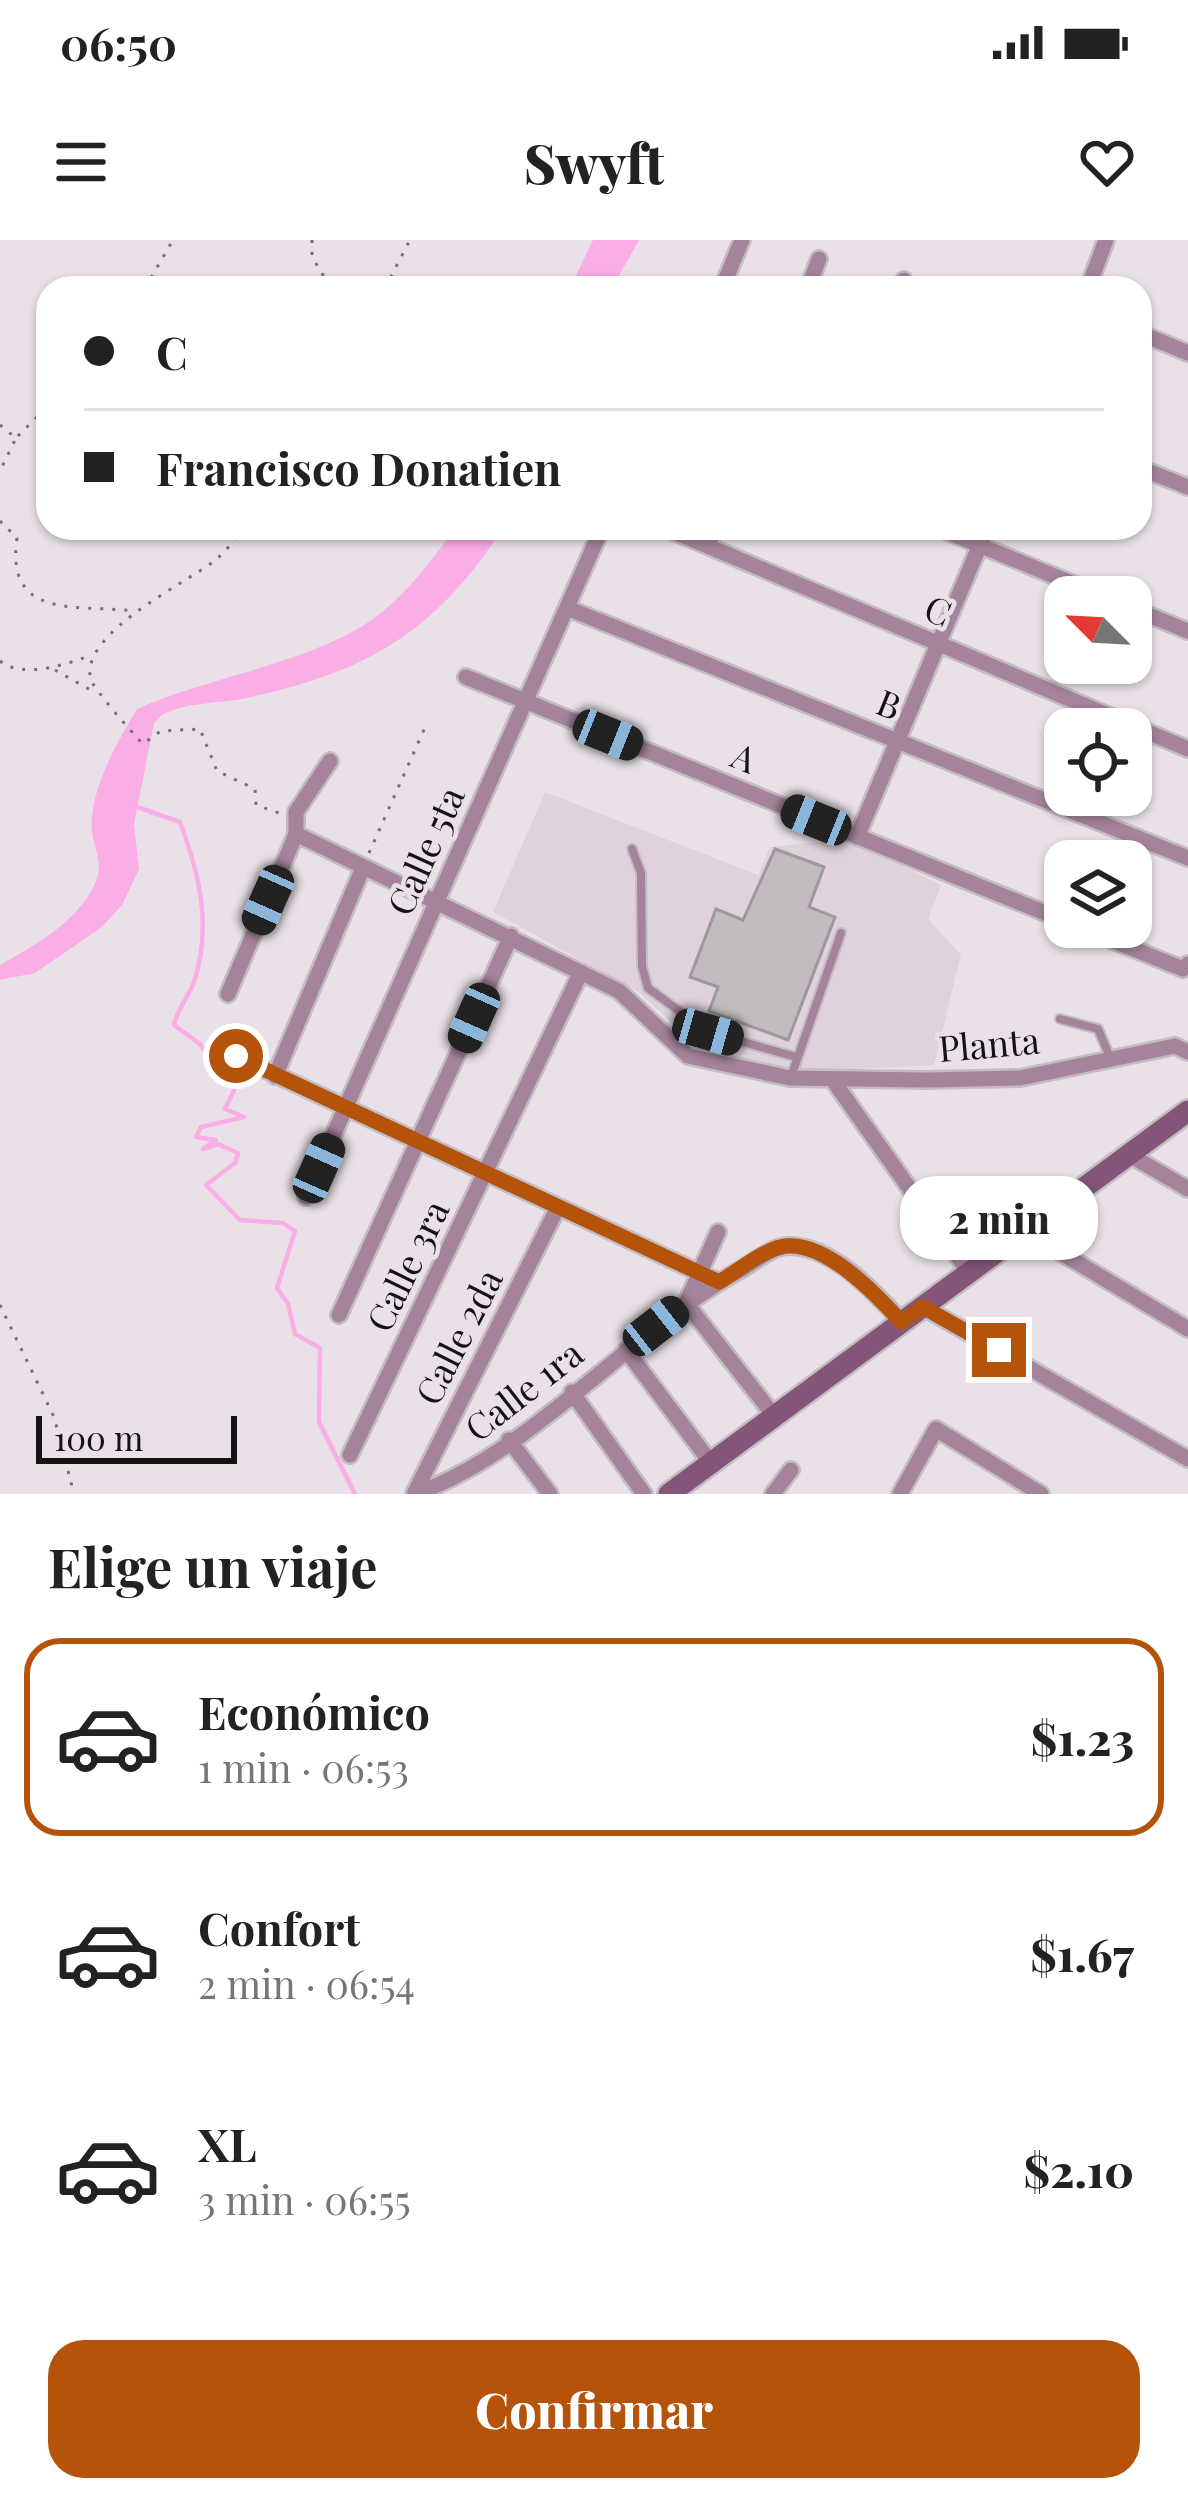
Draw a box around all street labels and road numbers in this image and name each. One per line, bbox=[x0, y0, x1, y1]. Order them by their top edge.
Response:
street label: C bbox=[918, 582, 960, 636]
street label: B bbox=[870, 677, 909, 730]
street label: A bbox=[724, 729, 765, 783]
street label: Calle 5ta bbox=[375, 778, 474, 922]
street label: Planta bbox=[936, 1015, 1041, 1071]
street label: Calle 3ra bbox=[354, 1191, 459, 1339]
street label: Calle 2da bbox=[403, 1260, 512, 1412]
street label: Calle 1ra bbox=[454, 1328, 592, 1451]

